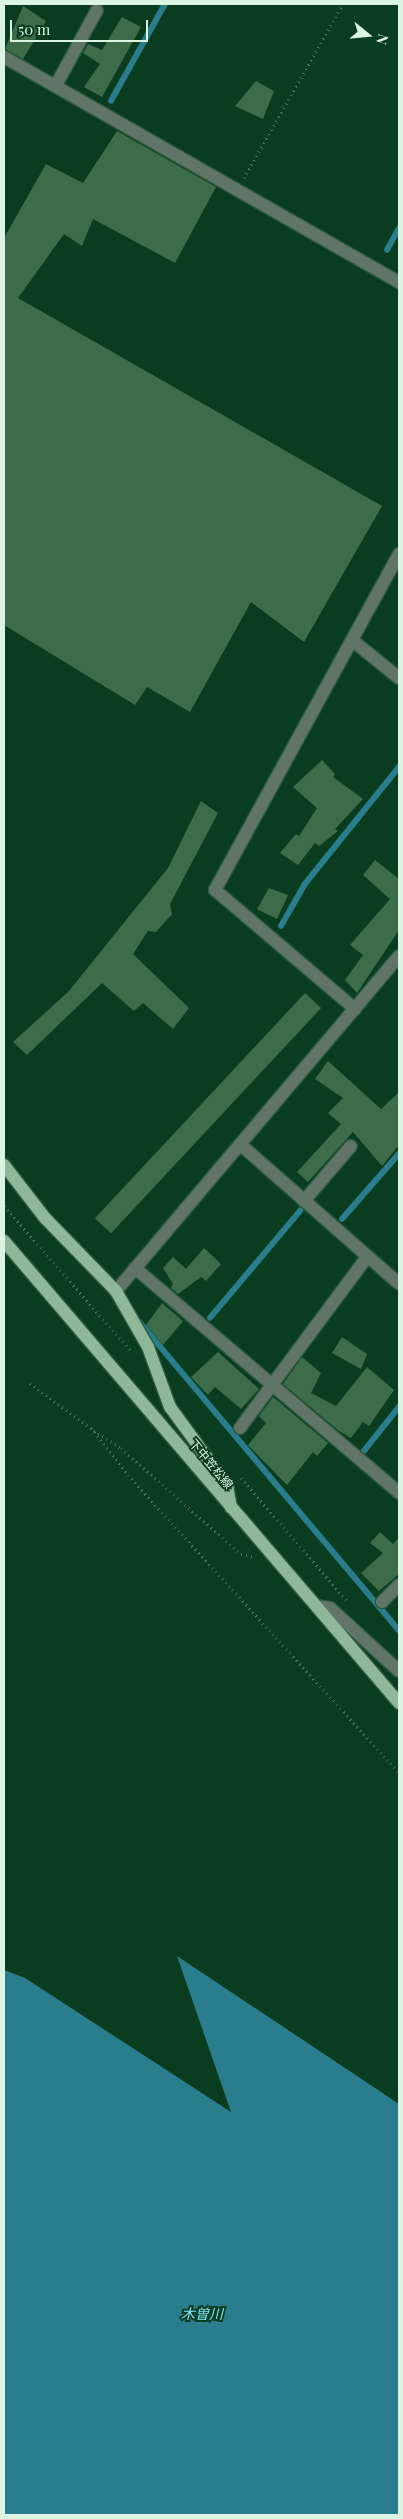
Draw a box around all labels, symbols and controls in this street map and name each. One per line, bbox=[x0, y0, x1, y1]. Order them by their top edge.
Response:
scale bar bbox=[12, 10, 150, 42]
north arrow bbox=[343, 10, 393, 60]
text: 50 m bbox=[18, 19, 50, 39]
text: N bbox=[372, 32, 393, 47]
street label: 下中笠松線 bbox=[186, 1436, 236, 1492]
water label: 木曽川 bbox=[181, 2306, 223, 2322]

